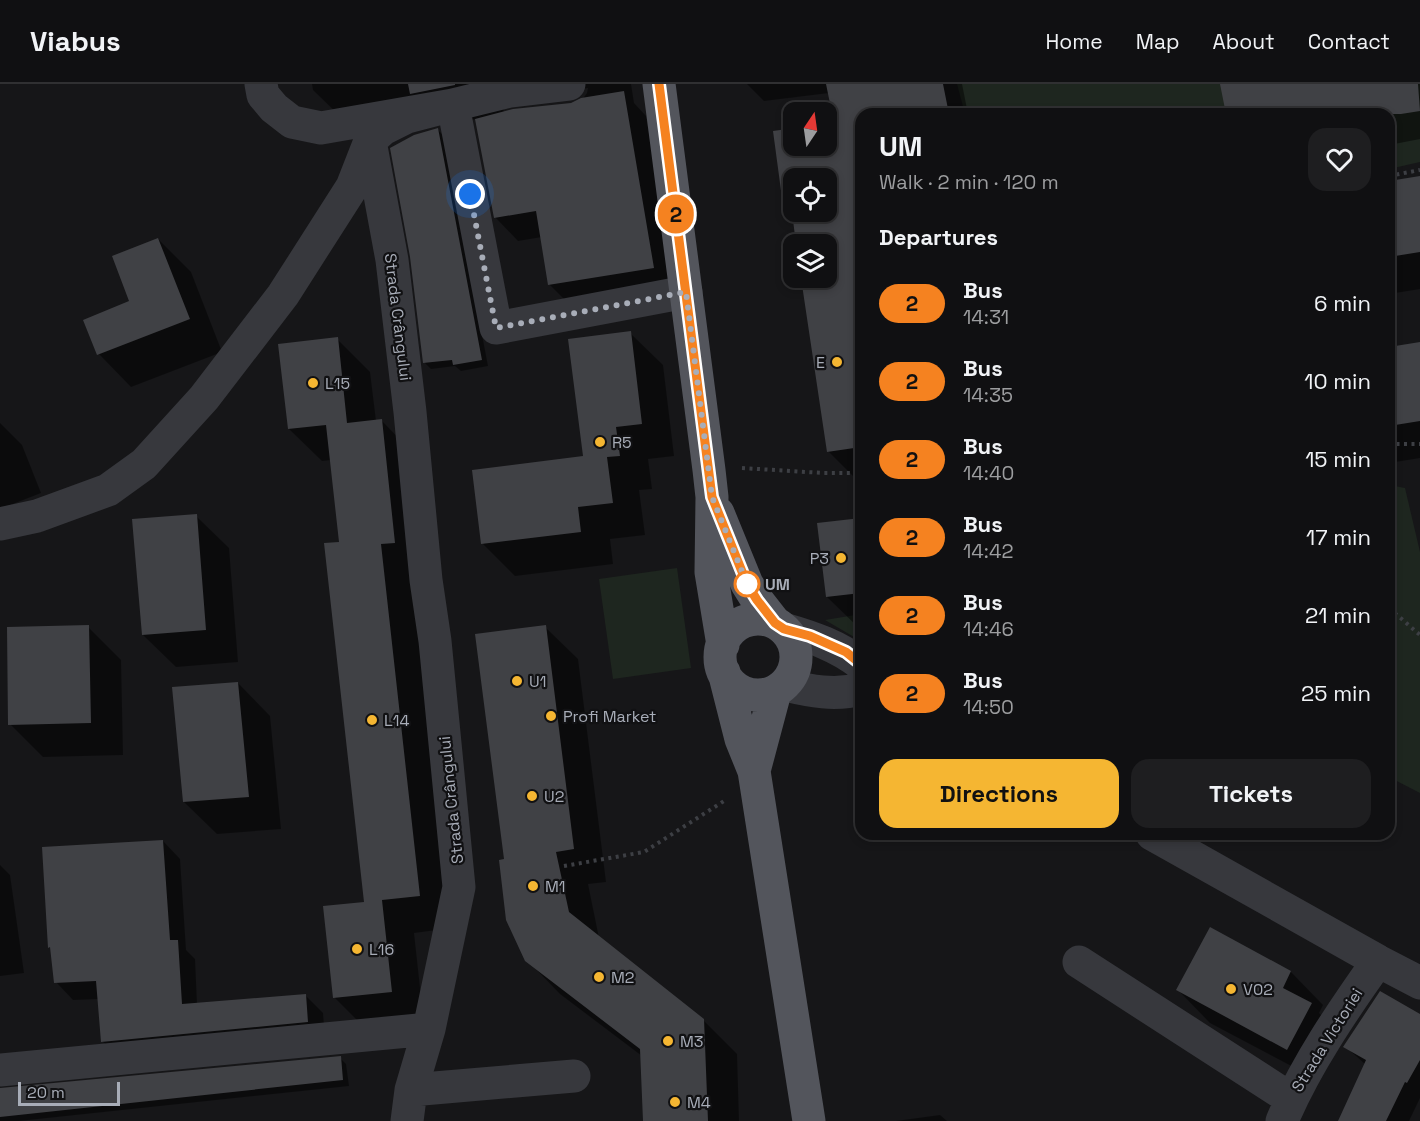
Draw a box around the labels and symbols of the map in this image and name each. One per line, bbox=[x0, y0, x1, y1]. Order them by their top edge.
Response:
north arrow bbox=[783, 102, 837, 156]
your location bbox=[455, 179, 485, 209]
line badge: 2 bbox=[656, 194, 696, 234]
street label: Strada Crângului bbox=[380, 252, 416, 382]
place label: E bbox=[816, 352, 825, 373]
marker: E bbox=[830, 355, 844, 369]
place label: L15 bbox=[325, 373, 350, 394]
marker: L15 bbox=[306, 376, 320, 390]
place label: R5 bbox=[612, 432, 632, 453]
marker: R5 bbox=[593, 435, 607, 449]
place label: P3 bbox=[810, 548, 829, 569]
marker: P3 bbox=[834, 551, 848, 565]
marker: UM bbox=[734, 571, 760, 597]
place label: UM bbox=[765, 574, 790, 595]
place label: U1 bbox=[529, 671, 546, 692]
marker: U1 bbox=[510, 674, 524, 688]
place label: Profi Market bbox=[563, 706, 656, 727]
marker: Profi Market bbox=[544, 709, 558, 723]
place label: L14 bbox=[384, 710, 409, 731]
marker: L14 bbox=[365, 713, 379, 727]
street label: Strada Crângului bbox=[434, 735, 468, 865]
place label: U2 bbox=[544, 786, 564, 807]
marker: U2 bbox=[525, 789, 539, 803]
place label: M1 bbox=[545, 876, 566, 897]
marker: M1 bbox=[526, 879, 540, 893]
place label: L16 bbox=[369, 939, 394, 960]
marker: L16 bbox=[350, 942, 364, 956]
place label: M2 bbox=[611, 967, 635, 988]
marker: M2 bbox=[592, 970, 606, 984]
place label: V02 bbox=[1243, 979, 1273, 1000]
marker: V02 bbox=[1224, 982, 1238, 996]
street label: Strada Victoriei bbox=[1287, 984, 1367, 1096]
place label: M3 bbox=[680, 1031, 704, 1052]
marker: M3 bbox=[661, 1034, 675, 1048]
scale bar bbox=[18, 1079, 120, 1106]
place label: M4 bbox=[687, 1092, 711, 1113]
marker: M4 bbox=[668, 1095, 682, 1109]

